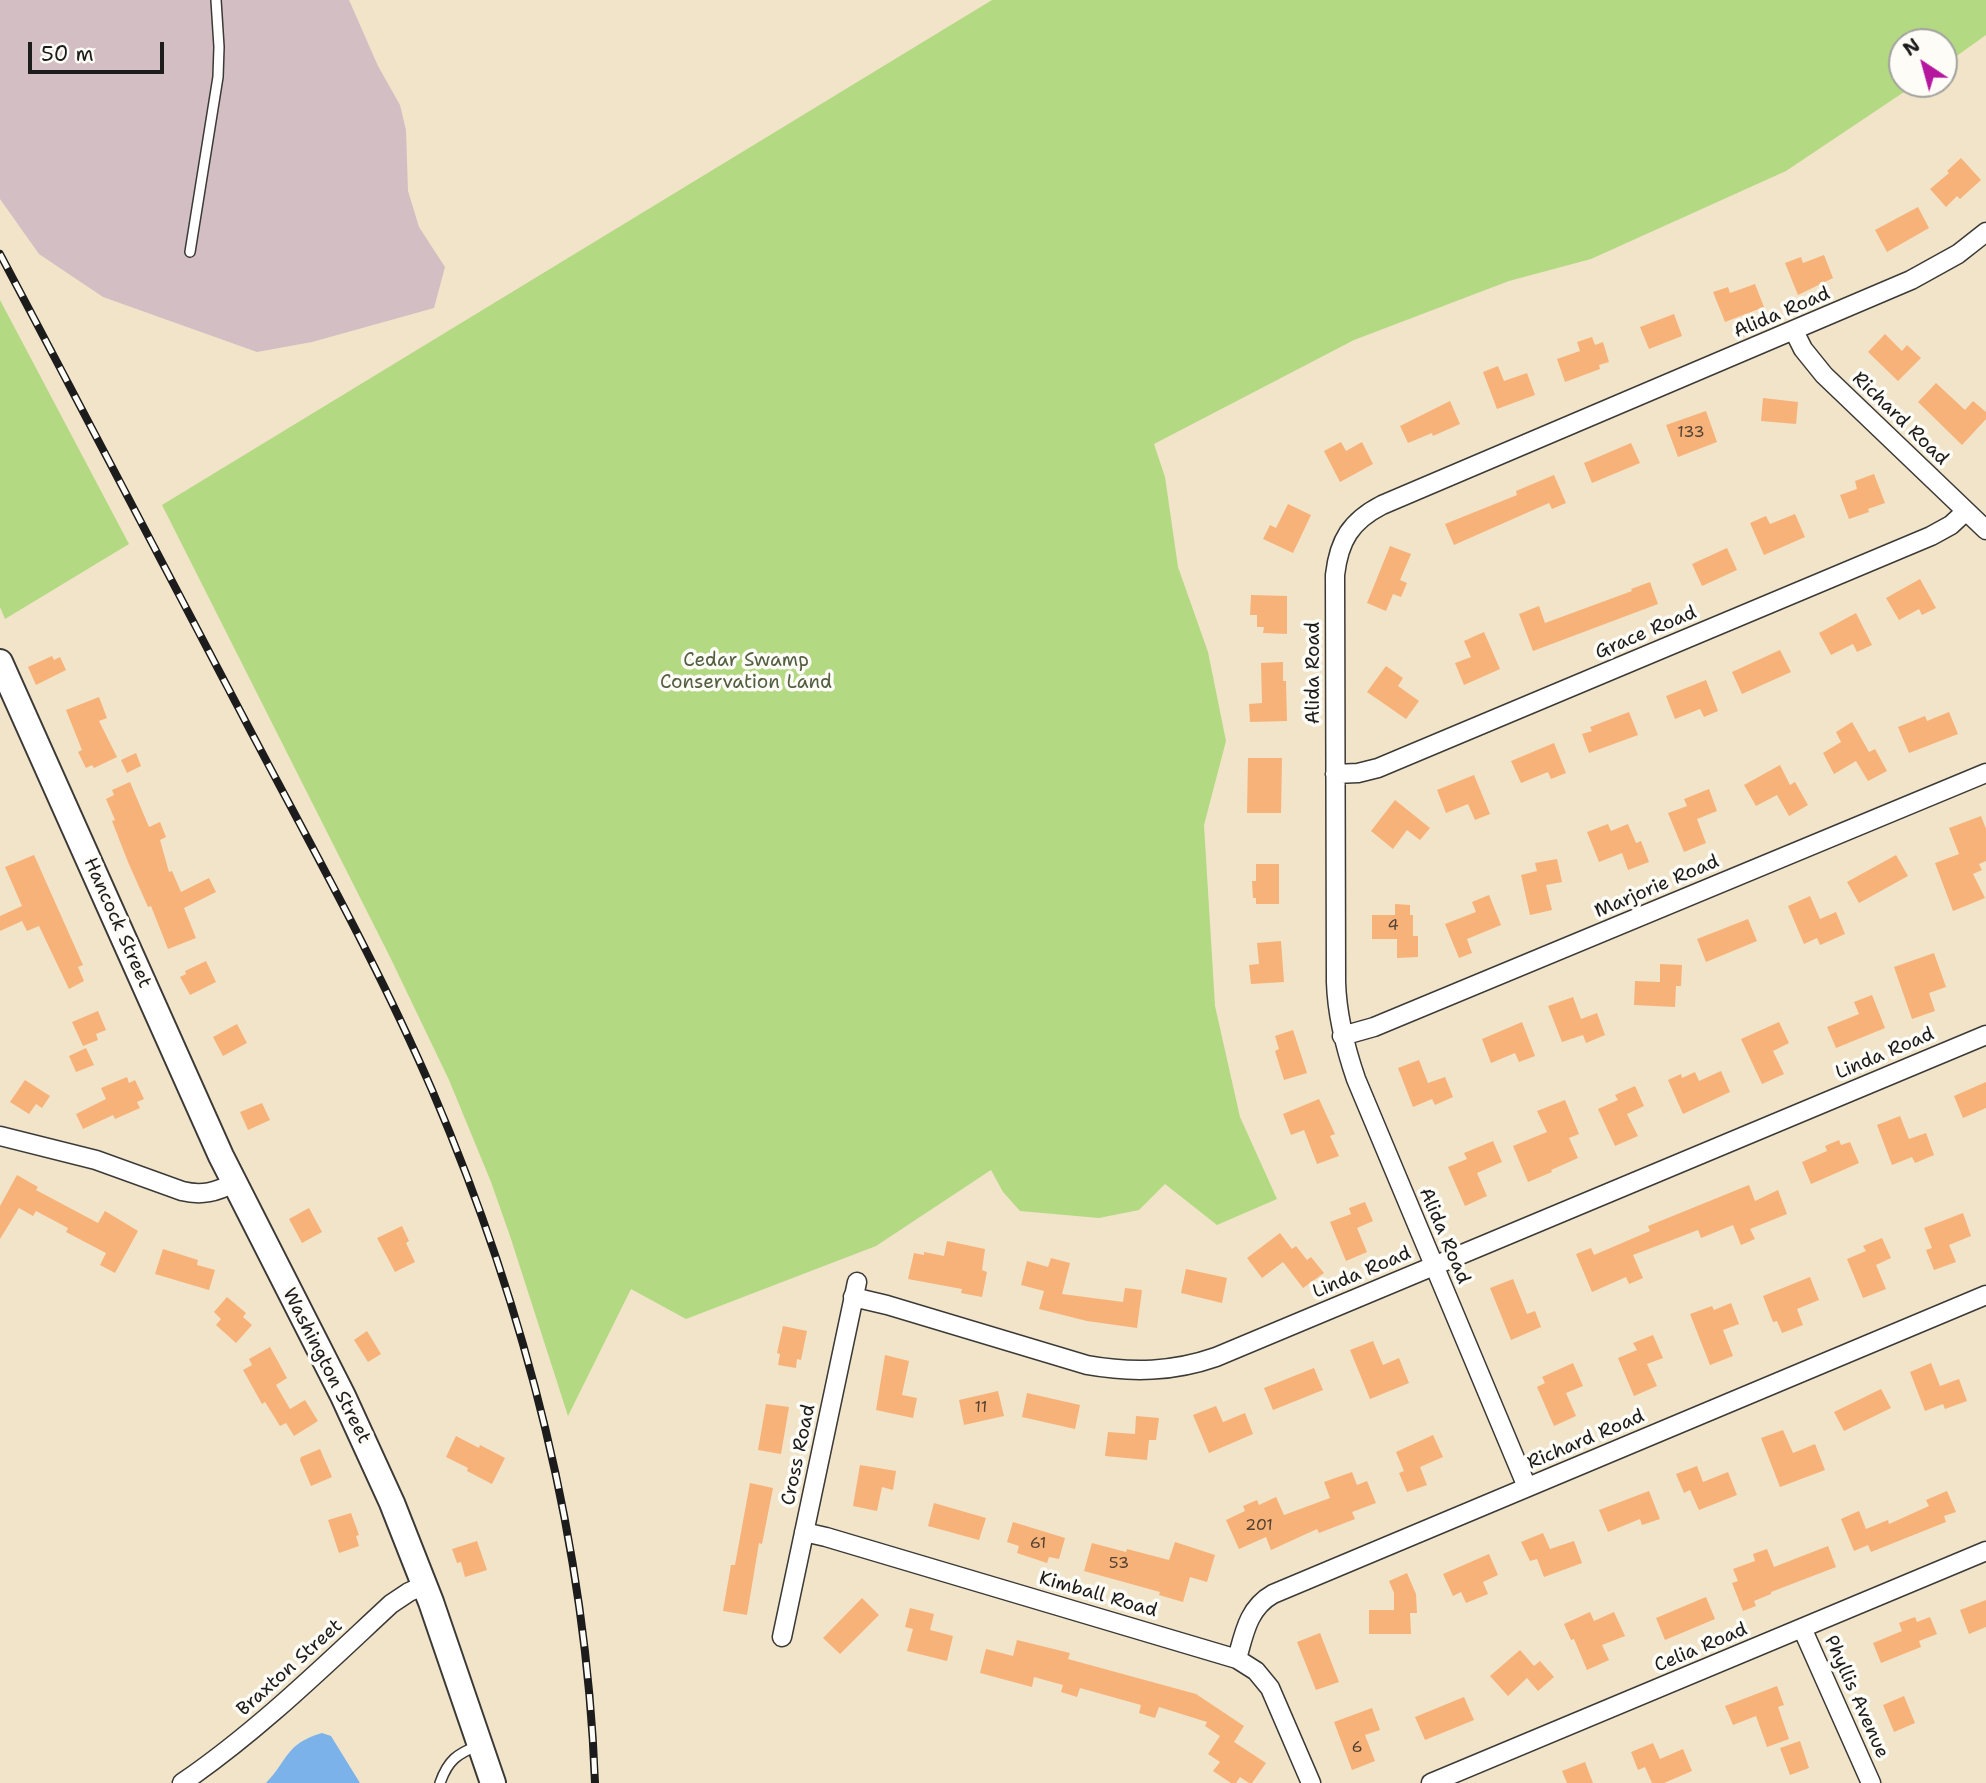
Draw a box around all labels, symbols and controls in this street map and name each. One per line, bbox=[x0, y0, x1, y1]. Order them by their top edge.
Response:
scale bar bbox=[32, 28, 168, 72]
north arrow bbox=[1888, 28, 1958, 98]
text: N bbox=[1898, 33, 1925, 62]
text: 50 m bbox=[41, 40, 94, 68]
street label: Alida Road bbox=[1730, 282, 1834, 344]
street label: Richard Road bbox=[1847, 367, 1953, 471]
house number: 133 bbox=[1677, 423, 1705, 443]
street label: Grace Road bbox=[1592, 601, 1700, 665]
street label: Alida Road bbox=[1303, 622, 1325, 724]
park label: Cedar Swamp Conservation Land bbox=[660, 650, 832, 694]
street label: Marjorie Road bbox=[1591, 851, 1723, 923]
street label: Hancock Street bbox=[78, 854, 156, 992]
house number: 4 bbox=[1387, 916, 1399, 936]
street label: Linda Road bbox=[1832, 1023, 1938, 1085]
street label: Alida Road bbox=[1413, 1184, 1475, 1288]
street label: Linda Road bbox=[1309, 1242, 1415, 1304]
street label: Washington Street bbox=[277, 1285, 375, 1447]
house number: 11 bbox=[975, 1398, 987, 1418]
street label: Cross Road bbox=[777, 1402, 821, 1508]
street label: Richard Road bbox=[1524, 1405, 1648, 1475]
house number: 201 bbox=[1245, 1516, 1273, 1536]
house number: 61 bbox=[1030, 1534, 1046, 1554]
house number: 53 bbox=[1109, 1554, 1129, 1574]
street label: Kimball Road bbox=[1036, 1567, 1160, 1623]
street label: Braxton Street bbox=[233, 1615, 347, 1721]
street label: Celia Road bbox=[1651, 1618, 1751, 1678]
street label: Phyllis Avenue bbox=[1819, 1632, 1893, 1762]
house number: 6 bbox=[1351, 1738, 1363, 1758]

